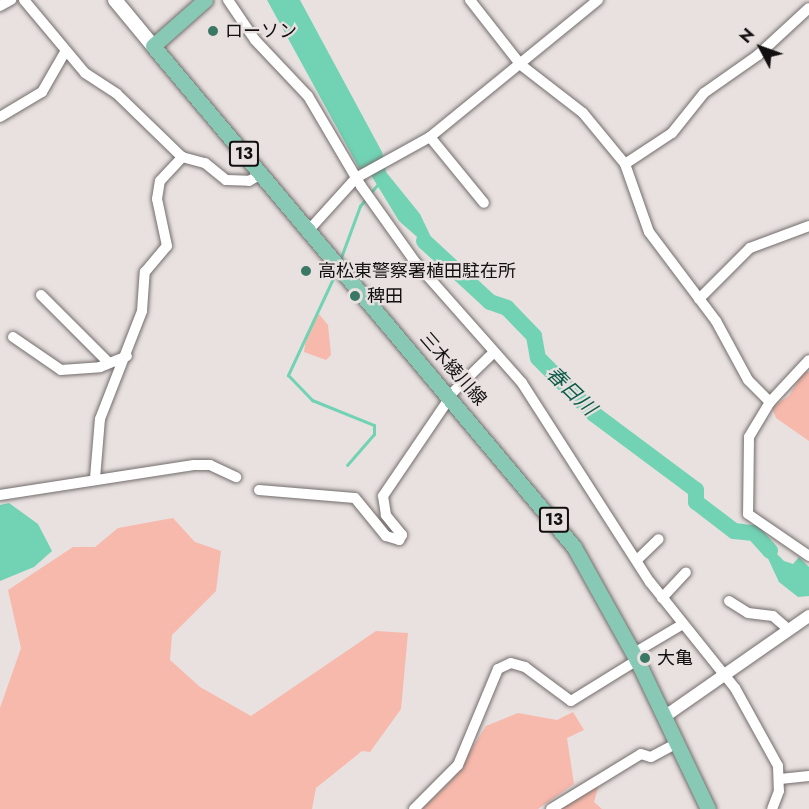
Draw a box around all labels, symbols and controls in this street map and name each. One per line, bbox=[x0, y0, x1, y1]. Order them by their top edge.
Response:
north arrow bbox=[731, 18, 791, 78]
place label: ローソン bbox=[225, 20, 297, 42]
marker: ローソン bbox=[206, 24, 220, 38]
text: N bbox=[734, 24, 760, 48]
road number: 13 bbox=[228, 141, 260, 167]
place label: 高松東警察署植田駐在所 bbox=[318, 260, 516, 282]
marker: 高松東警察署植田駐在所 bbox=[299, 264, 313, 278]
place label: 稗田 bbox=[367, 285, 403, 307]
marker: 稗田 bbox=[348, 289, 362, 303]
street label: 三木綾川線 bbox=[415, 328, 491, 410]
water label: 春日川 bbox=[541, 362, 601, 420]
road number: 13 bbox=[538, 507, 570, 533]
place label: 大亀 bbox=[657, 647, 693, 669]
marker: 大亀 bbox=[638, 651, 652, 665]

